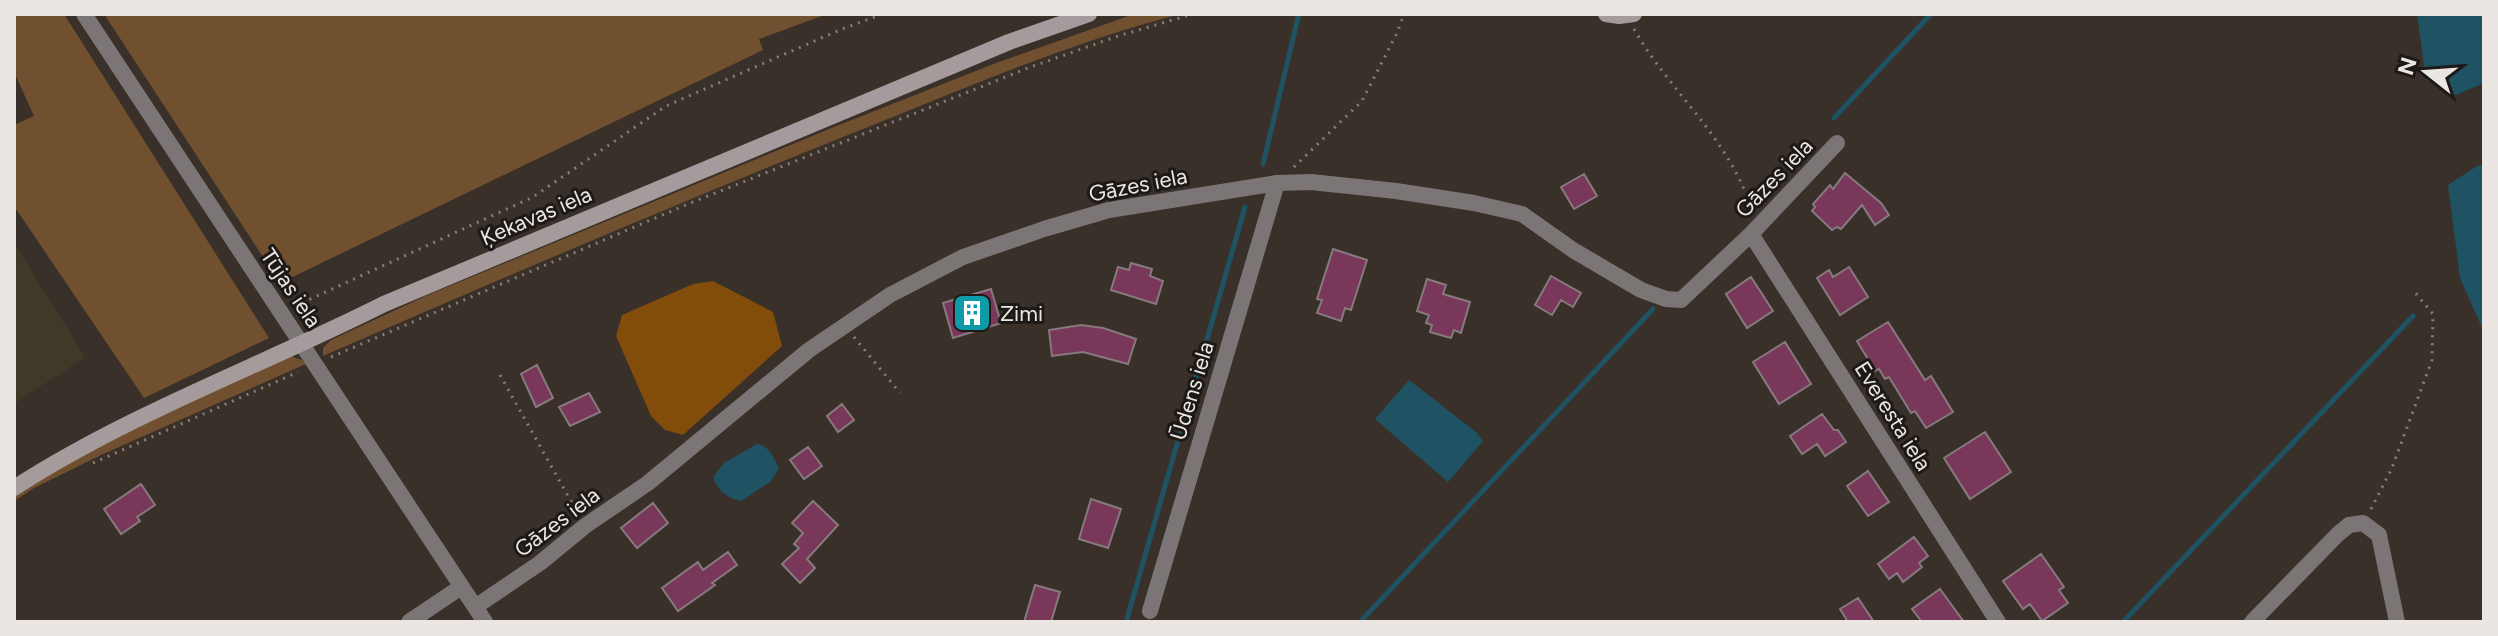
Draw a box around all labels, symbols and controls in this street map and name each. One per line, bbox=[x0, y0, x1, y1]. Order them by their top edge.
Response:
north arrow bbox=[2386, 32, 2466, 112]
text: N bbox=[2392, 54, 2423, 78]
street label: Gāzes iela bbox=[1730, 133, 1818, 223]
street label: Gāzes iela bbox=[1087, 162, 1189, 208]
street label: Ķekavas iela bbox=[476, 180, 596, 252]
street label: Tūjas iela bbox=[255, 243, 327, 333]
building icon: Zimi bbox=[951, 292, 993, 334]
place label: Zimi bbox=[1000, 300, 1043, 327]
street label: Ūdens iela bbox=[1164, 338, 1220, 444]
street label: Everesta iela bbox=[1849, 356, 1937, 476]
street label: Gāzes iela bbox=[509, 481, 605, 563]

